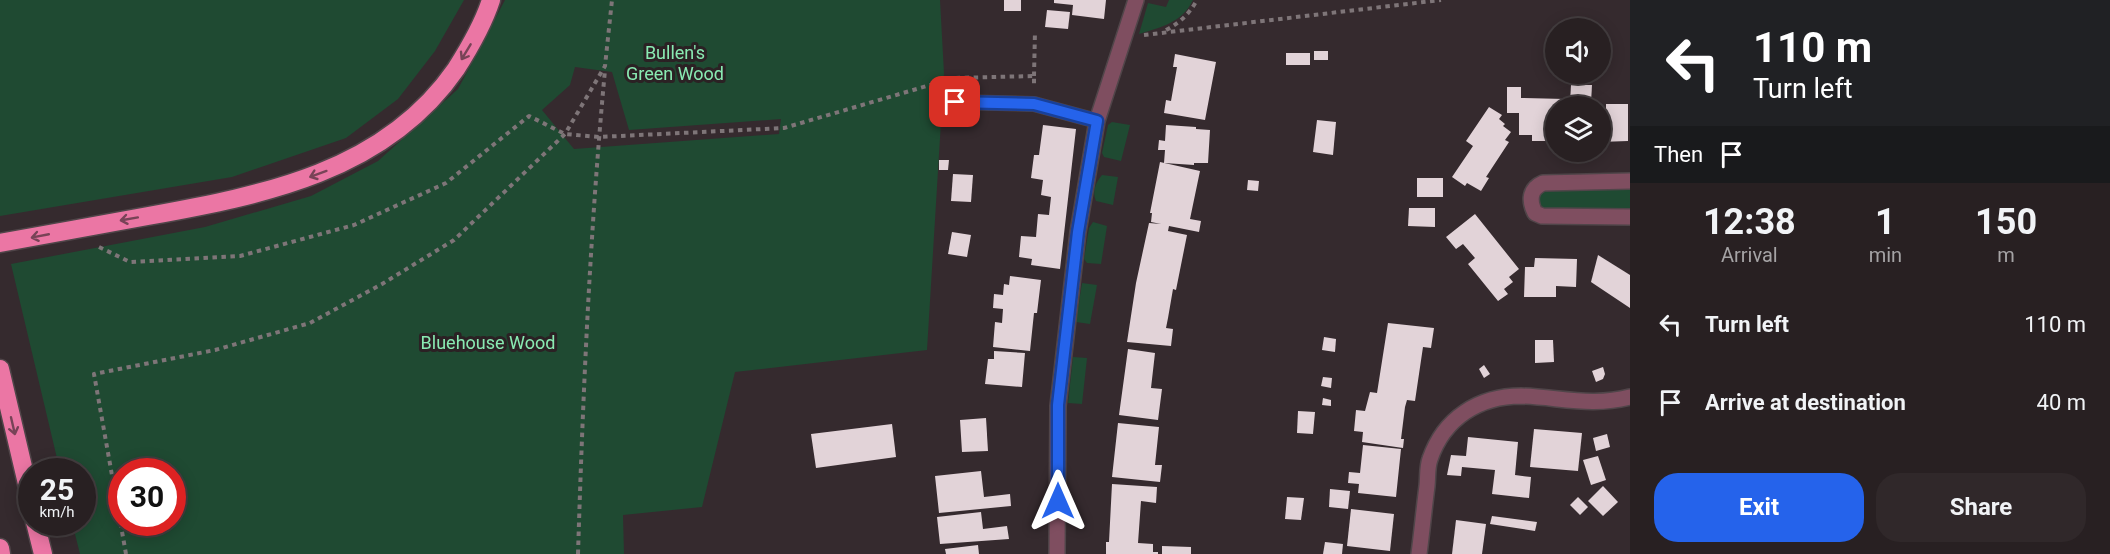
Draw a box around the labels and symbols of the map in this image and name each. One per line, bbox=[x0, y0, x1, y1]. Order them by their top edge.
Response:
park label: Bullen's Green Wood bbox=[626, 42, 724, 84]
one-way arrow bbox=[459, 44, 472, 61]
pin bbox=[929, 76, 980, 127]
one-way arrow bbox=[309, 169, 328, 180]
one-way arrow bbox=[120, 214, 139, 225]
one-way arrow bbox=[31, 230, 51, 241]
park label: Bluehouse Wood bbox=[421, 332, 555, 353]
one-way arrow bbox=[8, 417, 20, 436]
speed limit sign: 30 bbox=[108, 458, 186, 536]
position arrow bbox=[1026, 469, 1090, 533]

